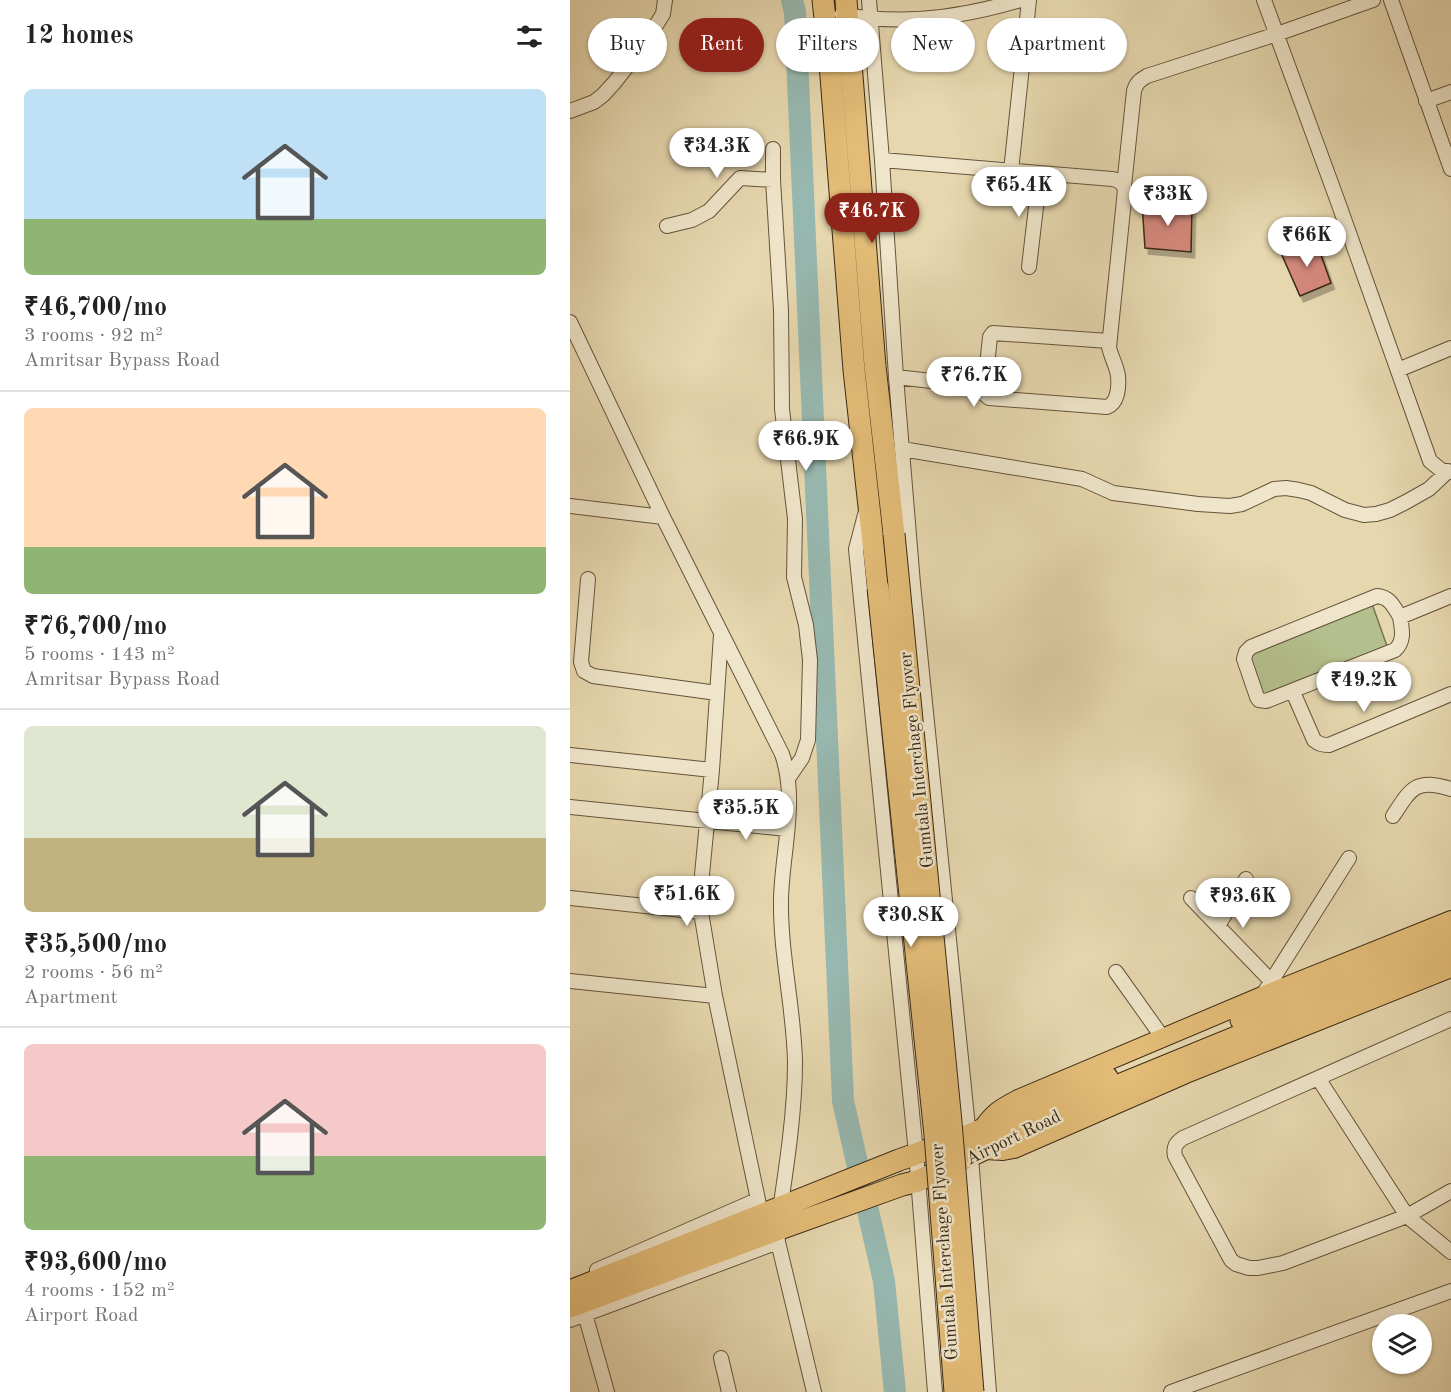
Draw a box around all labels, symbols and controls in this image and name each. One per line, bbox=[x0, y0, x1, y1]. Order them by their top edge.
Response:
chip: Buy bbox=[588, 18, 667, 72]
chip: Rent bbox=[679, 18, 764, 72]
chip: Filters bbox=[776, 18, 879, 72]
chip: New bbox=[891, 18, 975, 72]
chip: Apartment bbox=[987, 18, 1127, 72]
icon: filters bbox=[513, 20, 546, 53]
text: 12 homes bbox=[24, 23, 133, 49]
icon: home bbox=[231, 128, 339, 236]
pin: ₹34.3K bbox=[668, 128, 766, 179]
text: ₹34.3K bbox=[683, 137, 751, 157]
pin: ₹65.4K bbox=[970, 167, 1068, 218]
text: ₹65.4K bbox=[985, 176, 1053, 196]
pin: ₹33K bbox=[1132, 176, 1204, 227]
text: ₹33K bbox=[1143, 185, 1193, 205]
pin: ₹46.7K bbox=[823, 193, 921, 244]
text: ₹46.7K bbox=[838, 202, 906, 222]
pin: ₹66K bbox=[1271, 217, 1343, 268]
text: ₹66K bbox=[1282, 226, 1332, 246]
text: ₹46,700/mo bbox=[24, 295, 167, 321]
text: 3 rooms · 92 m² bbox=[24, 326, 163, 346]
text: Amritsar Bypass Road bbox=[24, 351, 220, 371]
pin: ₹76.7K bbox=[925, 357, 1023, 408]
text: ₹76.7K bbox=[940, 366, 1008, 386]
pin: ₹66.9K bbox=[757, 421, 855, 472]
text: ₹66.9K bbox=[772, 430, 840, 450]
icon: home bbox=[231, 447, 339, 555]
text: ₹76,700/mo bbox=[24, 614, 167, 640]
text: 5 rooms · 143 m² bbox=[24, 645, 174, 665]
street label: Gumtala Interchage Flyover bbox=[897, 650, 937, 869]
pin: ₹49.2K bbox=[1315, 662, 1413, 713]
text: Amritsar Bypass Road bbox=[24, 670, 220, 690]
text: ₹49.2K bbox=[1330, 671, 1398, 691]
icon: home bbox=[231, 765, 339, 873]
pin: ₹35.5K bbox=[697, 790, 795, 841]
text: ₹35.5K bbox=[712, 799, 780, 819]
pin: ₹51.6K bbox=[638, 876, 736, 927]
pin: ₹93.6K bbox=[1194, 878, 1292, 929]
text: ₹51.6K bbox=[653, 885, 721, 905]
text: ₹93.6K bbox=[1209, 887, 1277, 907]
pin: ₹30.8K bbox=[862, 897, 960, 948]
text: ₹30.8K bbox=[877, 906, 945, 926]
text: ₹35,500/mo bbox=[24, 932, 167, 958]
text: 2 rooms · 56 m² bbox=[24, 963, 163, 983]
text: Apartment bbox=[24, 988, 118, 1008]
icon: home bbox=[231, 1083, 339, 1191]
street label: Airport Road bbox=[963, 1107, 1064, 1169]
street label: Gumtala Interchage Flyover bbox=[928, 1142, 962, 1361]
text: ₹93,600/mo bbox=[24, 1250, 167, 1276]
text: 4 rooms · 152 m² bbox=[24, 1281, 174, 1301]
text: Airport Road bbox=[24, 1306, 139, 1326]
map controls bbox=[1372, 1314, 1432, 1374]
button: layers bbox=[1372, 1314, 1432, 1374]

